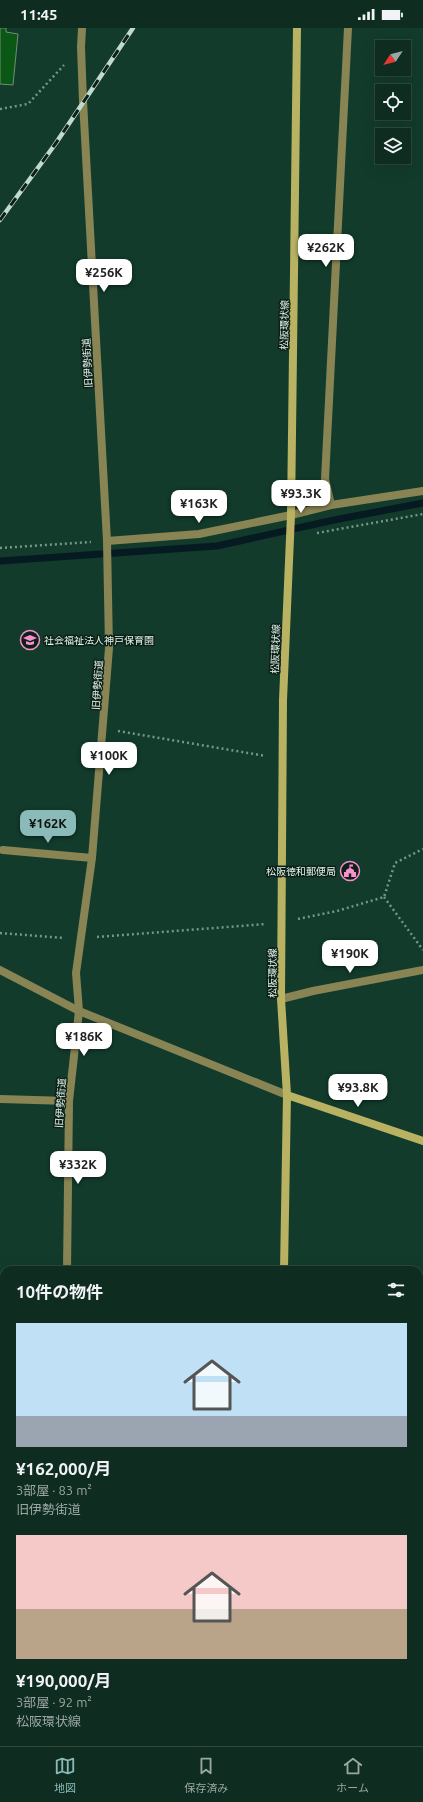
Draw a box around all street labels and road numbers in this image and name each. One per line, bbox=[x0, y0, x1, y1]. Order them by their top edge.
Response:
street label: 松阪環状線 bbox=[279, 300, 290, 350]
street label: 旧伊勢街道 bbox=[81, 338, 94, 388]
street label: 松阪環状線 bbox=[269, 624, 282, 674]
street label: 旧伊勢街道 bbox=[90, 660, 105, 710]
street label: 松阪環状線 bbox=[267, 948, 278, 998]
street label: 旧伊勢街道 bbox=[53, 1078, 68, 1128]

